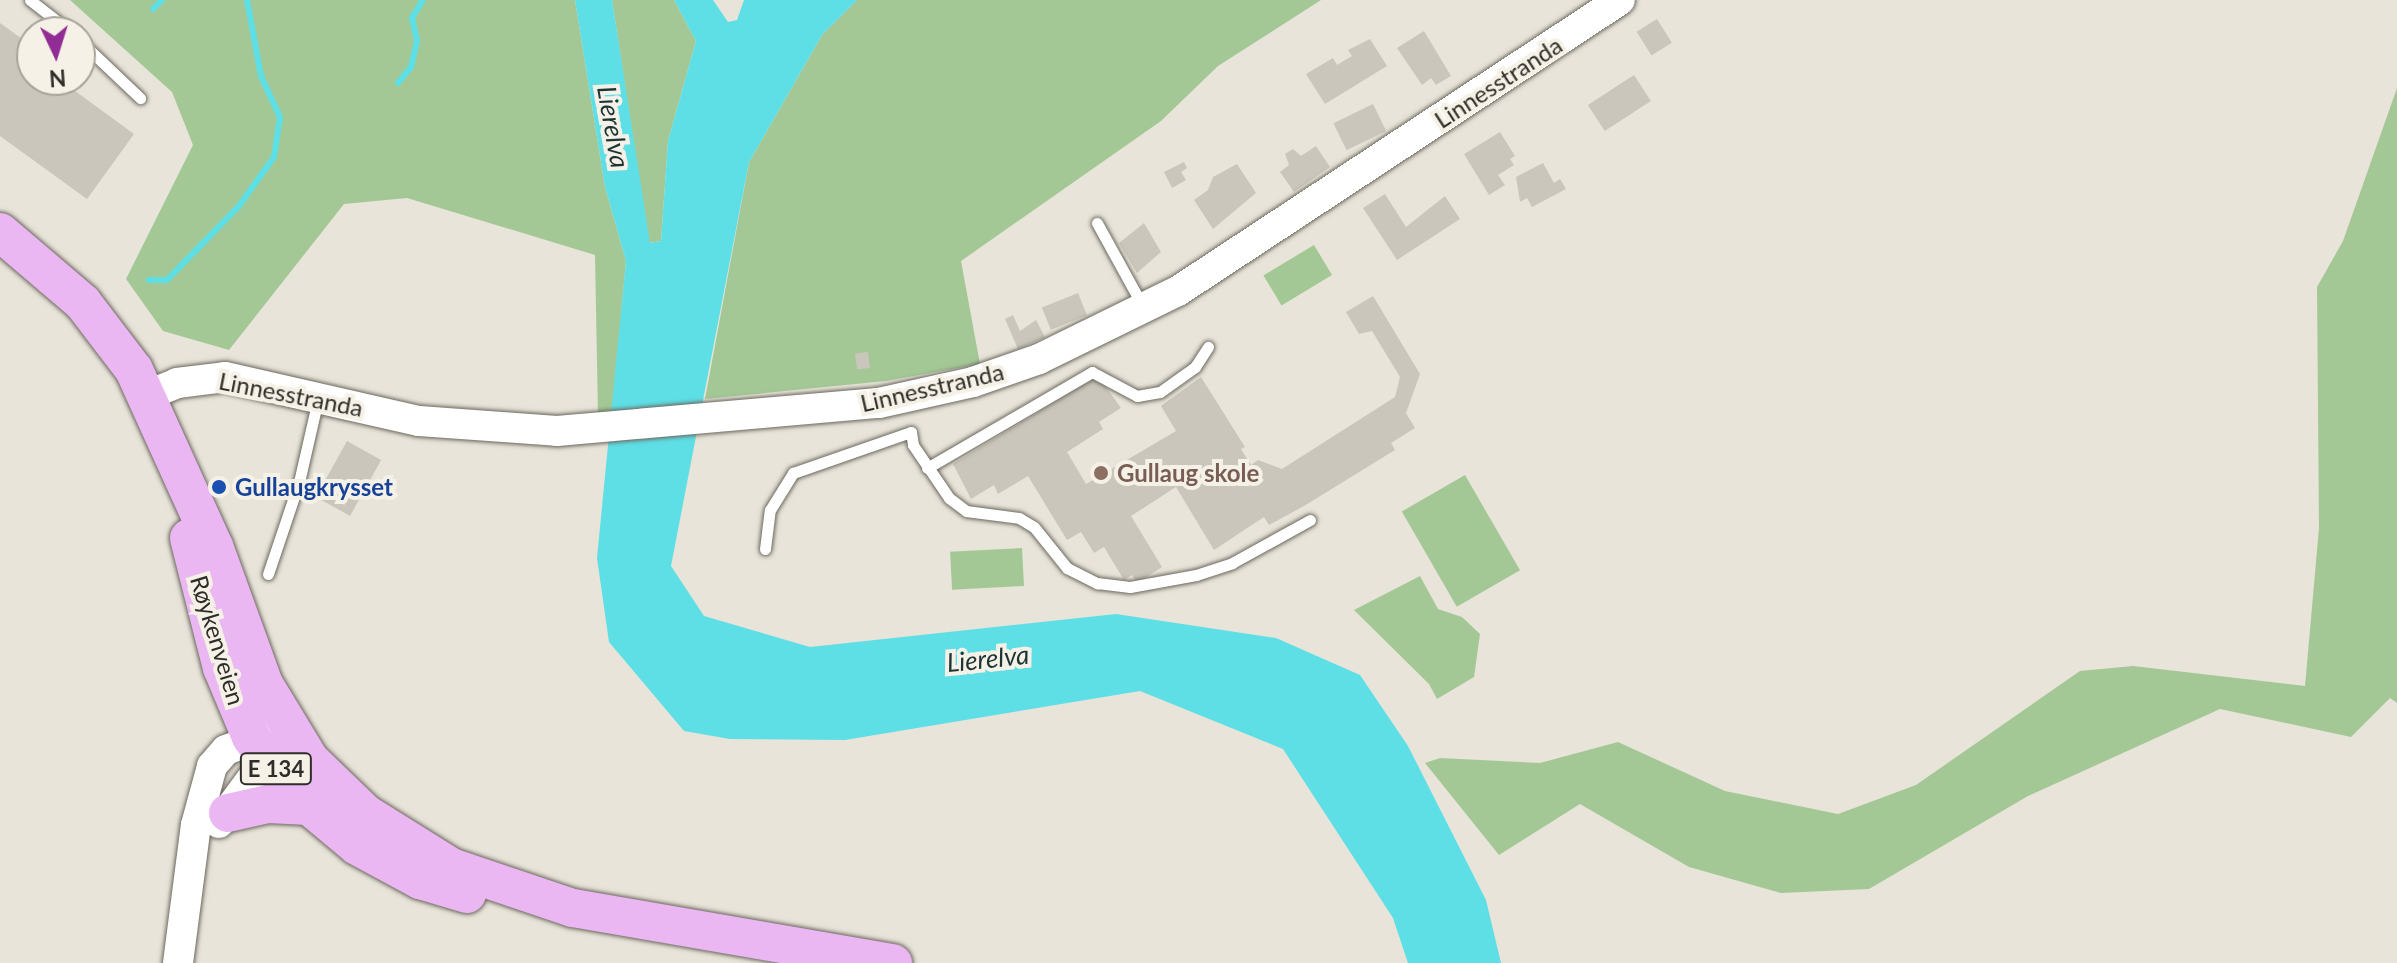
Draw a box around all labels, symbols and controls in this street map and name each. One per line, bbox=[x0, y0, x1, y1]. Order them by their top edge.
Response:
north arrow bbox=[16, 16, 96, 96]
street label: Linnesstranda bbox=[1429, 30, 1567, 134]
text: N bbox=[48, 64, 67, 93]
water label: Lierelva bbox=[590, 84, 636, 170]
street label: Linnesstranda bbox=[858, 357, 1006, 417]
street label: Linnesstranda bbox=[217, 366, 365, 422]
place label: Gullaug skole bbox=[1117, 459, 1259, 487]
marker: Gullaug skole bbox=[1092, 464, 1110, 482]
place label: Gullaugkrysset bbox=[235, 473, 393, 501]
marker: Gullaugkrysset bbox=[210, 478, 228, 496]
street label: Røykenveien bbox=[185, 572, 251, 708]
water label: Lierelva bbox=[945, 639, 1031, 679]
road number: E 134 bbox=[238, 751, 314, 787]

